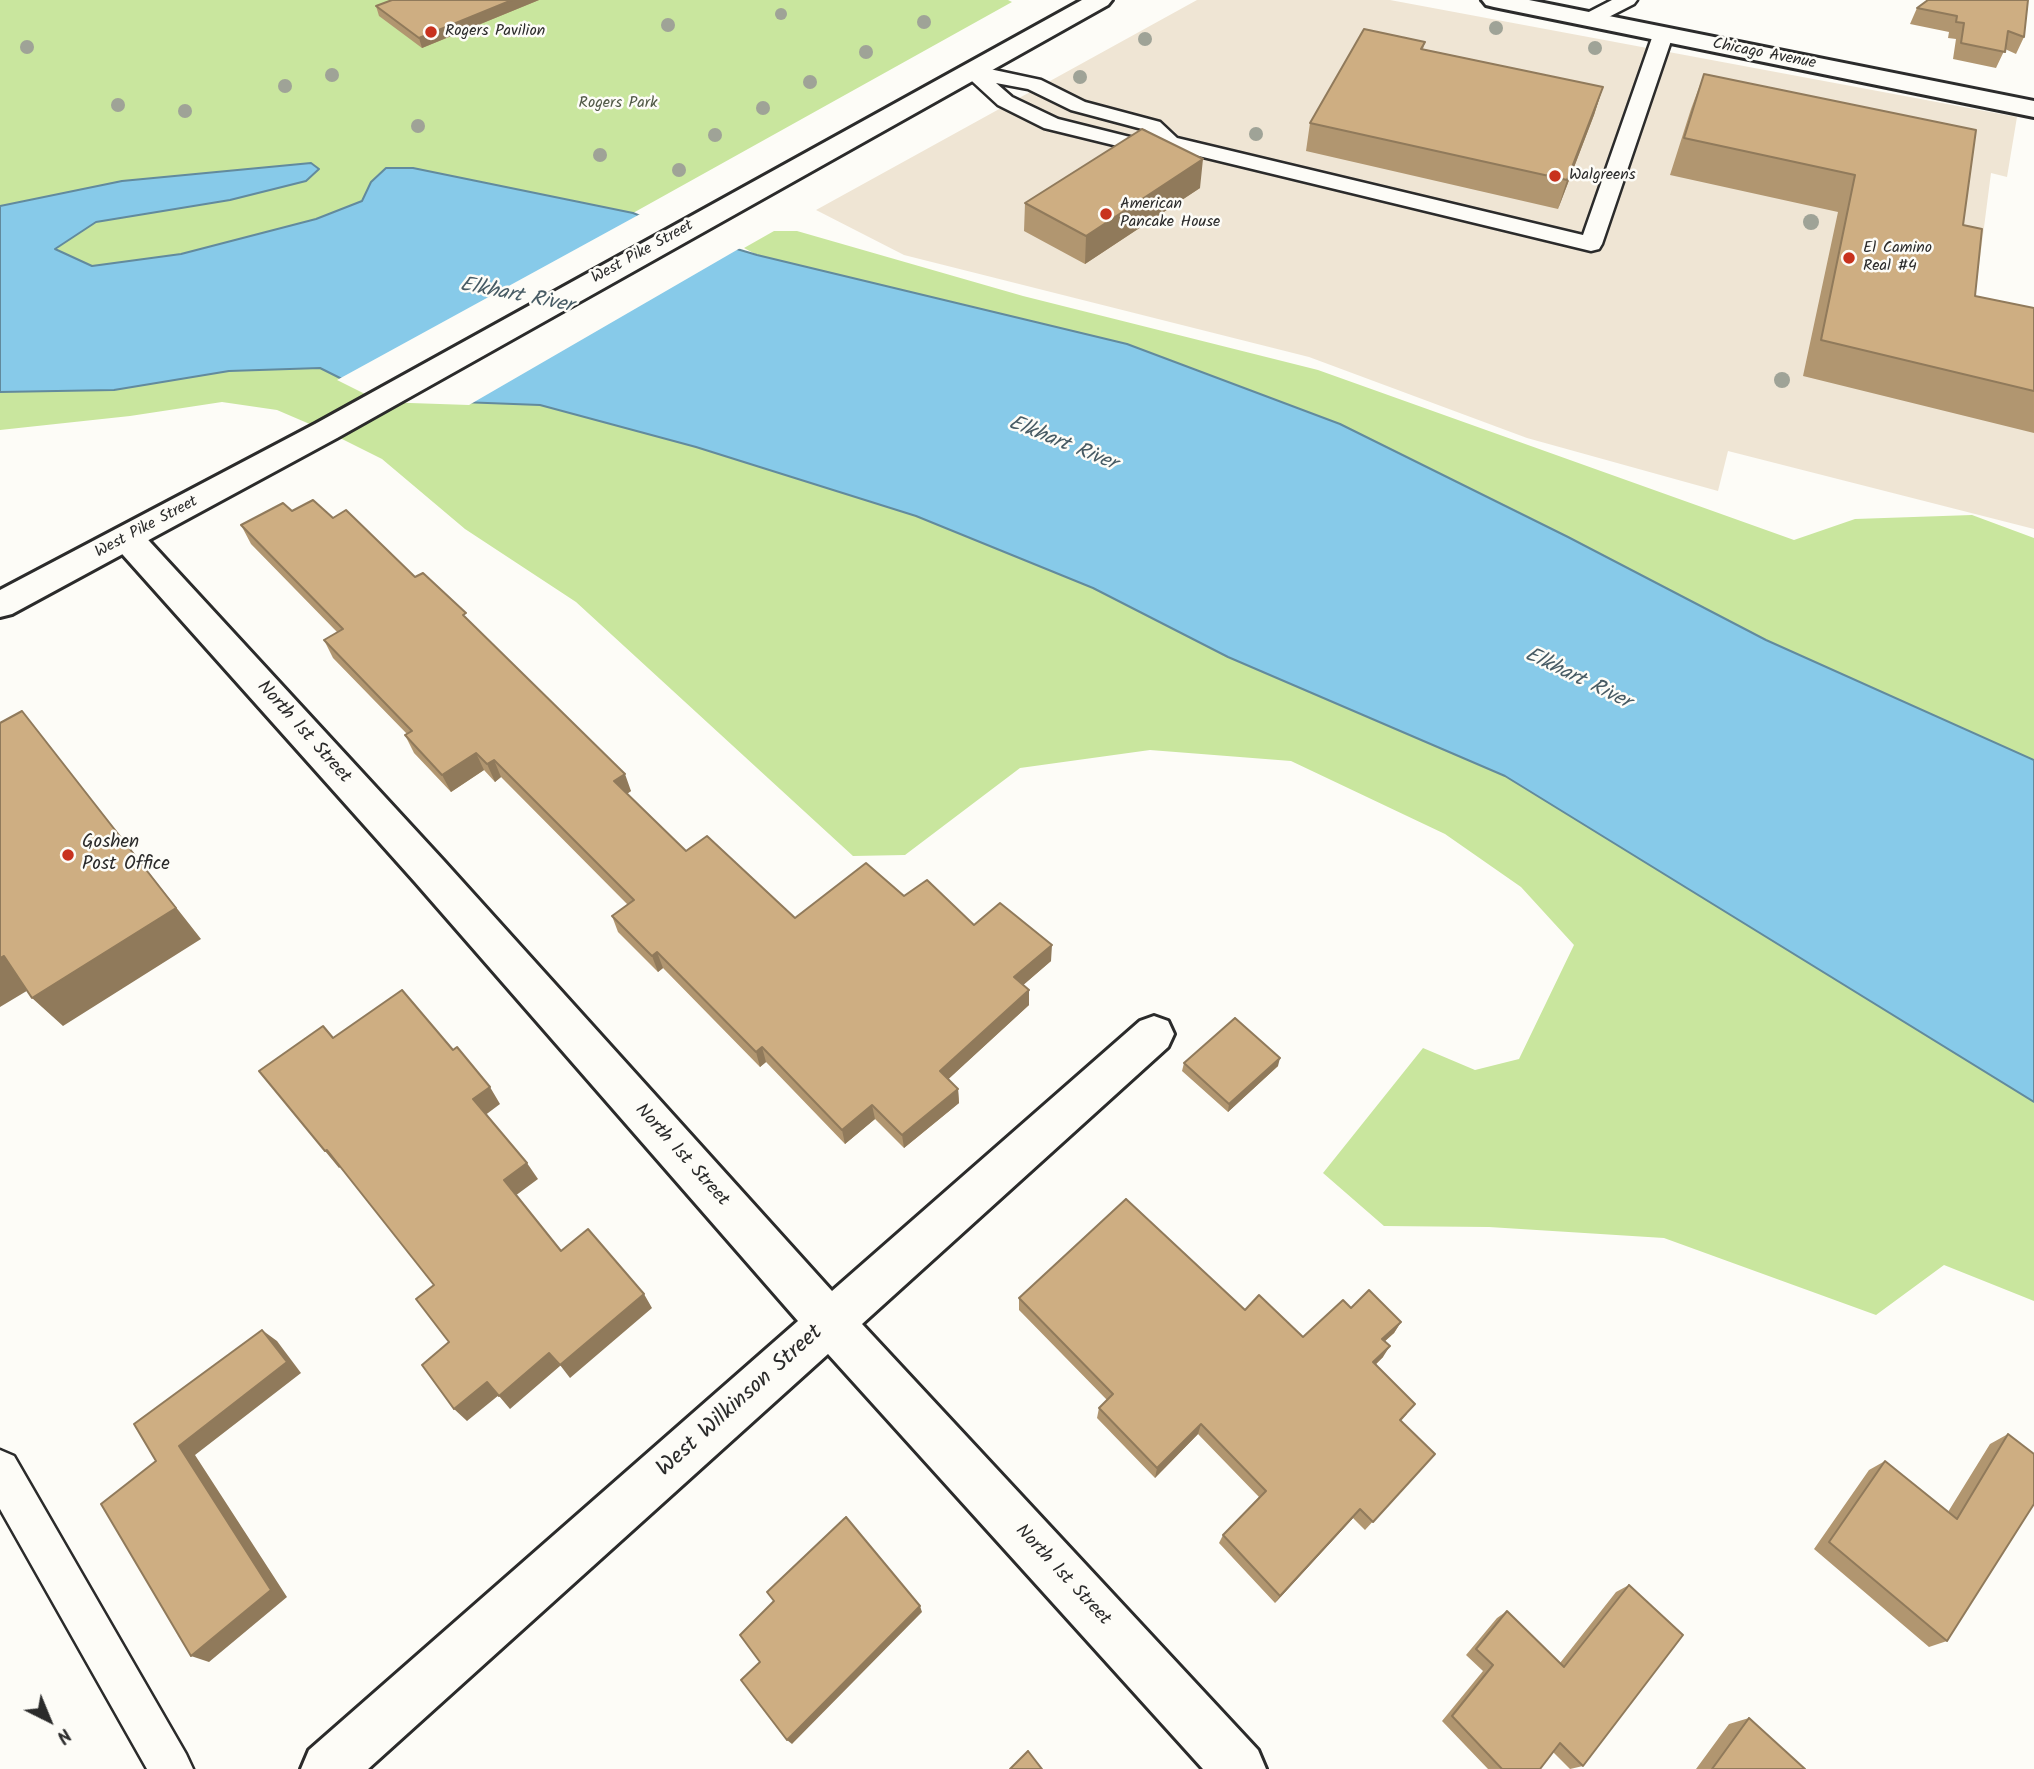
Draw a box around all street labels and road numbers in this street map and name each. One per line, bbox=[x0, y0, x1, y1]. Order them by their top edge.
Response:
street label: Chicago Avenue bbox=[1711, 36, 1817, 74]
street label: West Pike Street bbox=[589, 217, 697, 289]
street label: West Pike Street bbox=[92, 493, 202, 563]
street label: North 1st Street bbox=[251, 677, 355, 789]
street label: North 1st Street bbox=[629, 1100, 733, 1212]
street label: West Wilkinson Street bbox=[652, 1320, 830, 1484]
street label: North 1st Street bbox=[1009, 1521, 1115, 1631]

